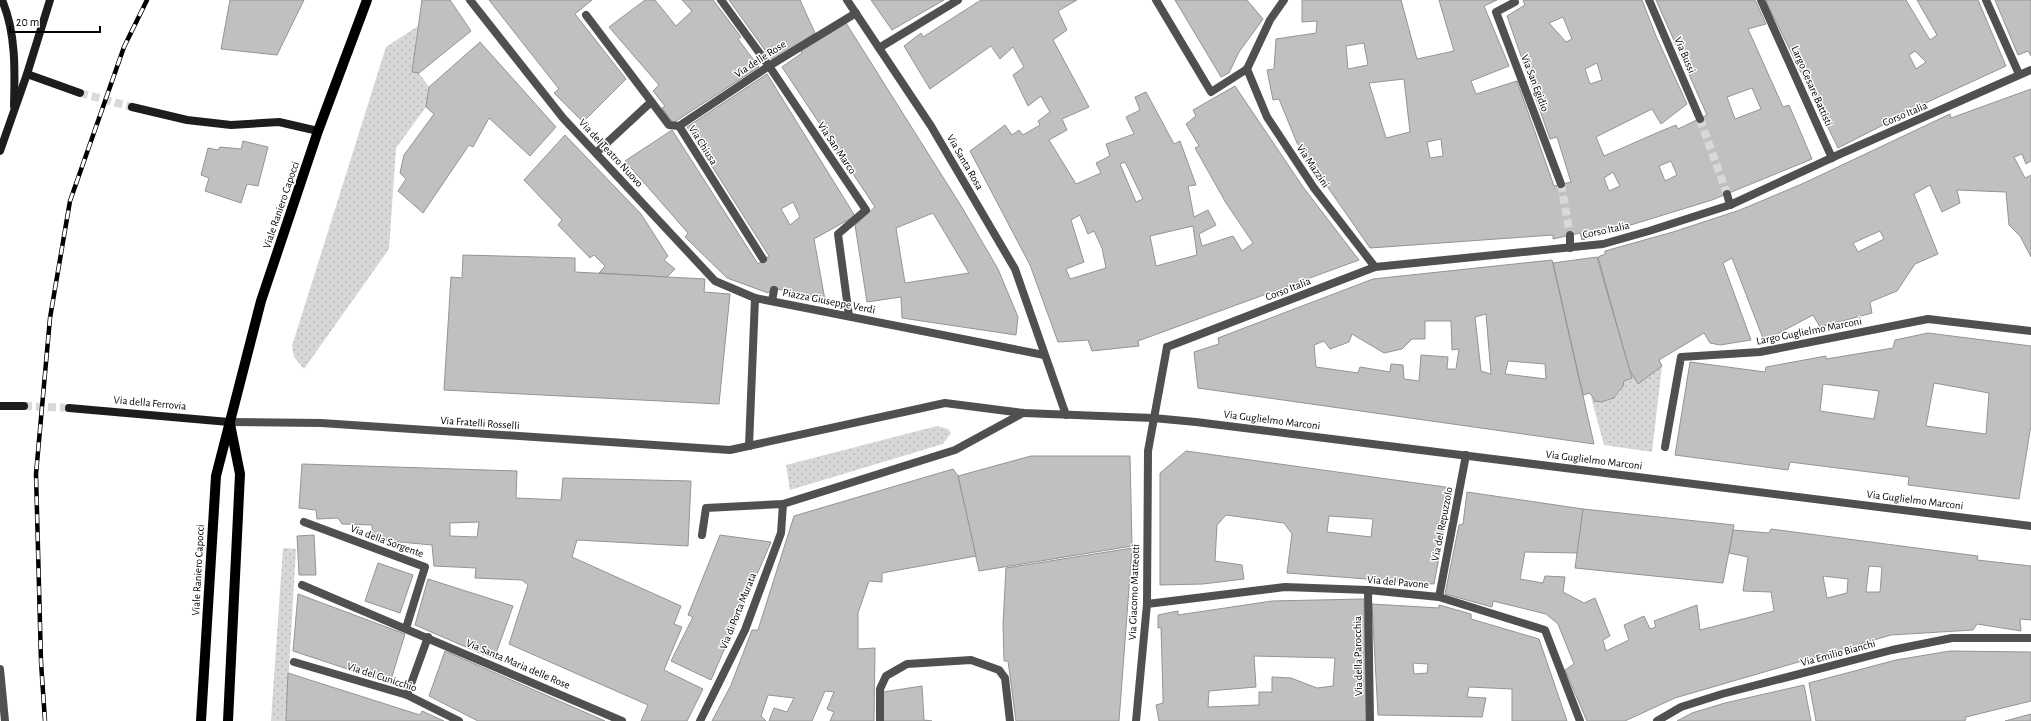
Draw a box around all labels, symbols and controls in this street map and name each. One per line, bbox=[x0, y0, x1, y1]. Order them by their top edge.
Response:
scale bar bbox=[10, 8, 100, 34]
text: 20 m bbox=[16, 16, 39, 28]
street label: Via Bussi bbox=[1672, 35, 1698, 75]
street label: Via delle Rose bbox=[732, 38, 788, 80]
street label: Largo Cesare Battisti bbox=[1789, 44, 1835, 128]
street label: Via San Egidio bbox=[1519, 53, 1551, 113]
street label: Corso Italia bbox=[1881, 100, 1929, 128]
street label: Via del Teatro Nuovo bbox=[577, 117, 645, 189]
street label: Via San Marco bbox=[816, 120, 858, 176]
street label: Via Chiusa bbox=[687, 123, 719, 167]
street label: Via Santa Rosa bbox=[945, 132, 985, 192]
street label: Via Mazzini bbox=[1295, 142, 1331, 190]
street label: Viale Raniero Capocci bbox=[261, 160, 301, 250]
street label: Corso Italia bbox=[1582, 220, 1630, 240]
street label: Corso Italia bbox=[1264, 275, 1312, 303]
street label: Piazza Giuseppe Verdi bbox=[782, 287, 876, 315]
street label: Largo Guglielmo Marconi bbox=[1755, 315, 1863, 347]
street label: Via della Ferrovia bbox=[113, 394, 187, 412]
street label: Via Guglielmo Marconi bbox=[1223, 409, 1321, 431]
street label: Via Fratelli Rosselli bbox=[440, 415, 520, 431]
street label: Via Guglielmo Marconi bbox=[1545, 449, 1643, 471]
street label: Via del Repuzzolo bbox=[1429, 486, 1455, 562]
street label: Via Guglielmo Marconi bbox=[1866, 489, 1964, 511]
street label: Via della Sorgente bbox=[349, 523, 425, 559]
street label: Viale Raniero Capocci bbox=[190, 524, 206, 616]
street label: Via Giacomo Matteotti bbox=[1127, 544, 1141, 640]
street label: Via di Porta Murata bbox=[718, 571, 758, 651]
street label: Via del Pavone bbox=[1367, 574, 1429, 590]
street label: Via della Parocchia bbox=[1352, 616, 1364, 696]
street label: Via Santa Maria delle Rose bbox=[464, 637, 572, 691]
street label: Via Emilio Bianchi bbox=[1799, 638, 1877, 668]
street label: Via del Cunicchio bbox=[346, 661, 418, 693]

